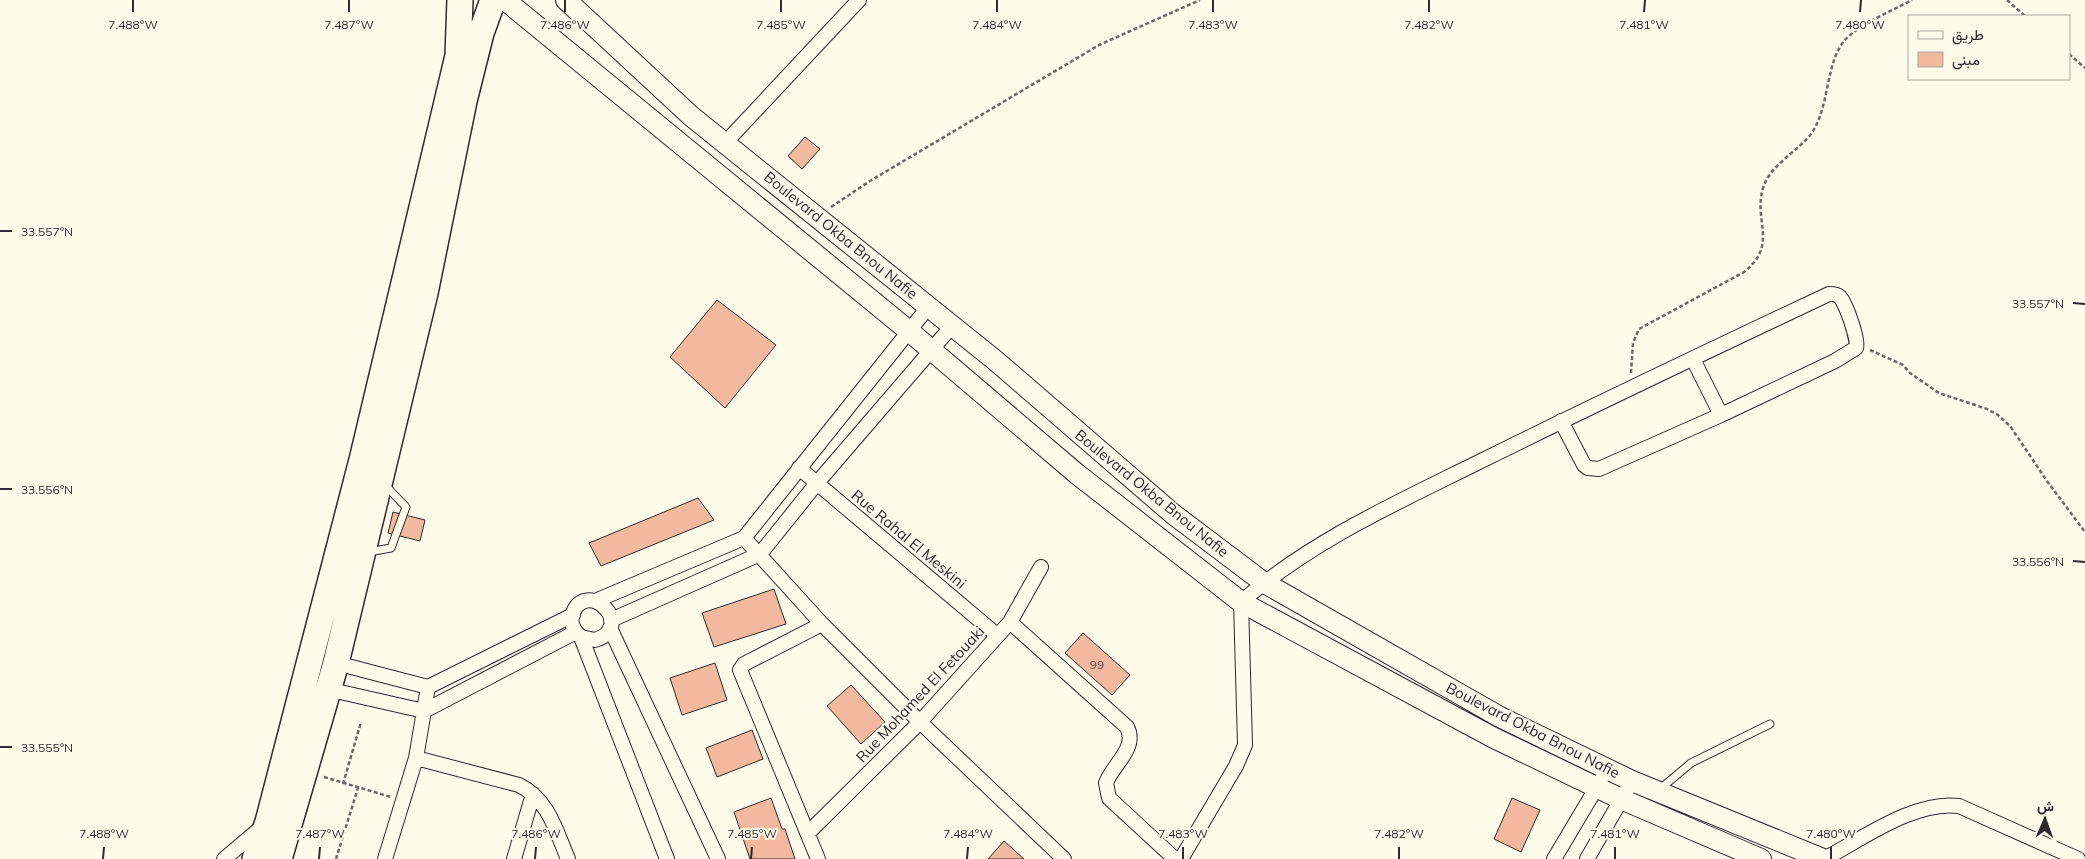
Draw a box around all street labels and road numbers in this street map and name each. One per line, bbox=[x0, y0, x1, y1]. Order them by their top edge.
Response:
street label: Boulevard Okba Bnou Nafie bbox=[760, 167, 922, 303]
street label: Boulevard Okba Bnou Nafie bbox=[1071, 425, 1233, 561]
street label: Rue Rahal El Meskini bbox=[848, 485, 970, 593]
street label: Rue Mohamed El Fetouaki bbox=[852, 622, 988, 766]
street label: Boulevard Okba Bnou Nafie bbox=[1443, 678, 1623, 782]

